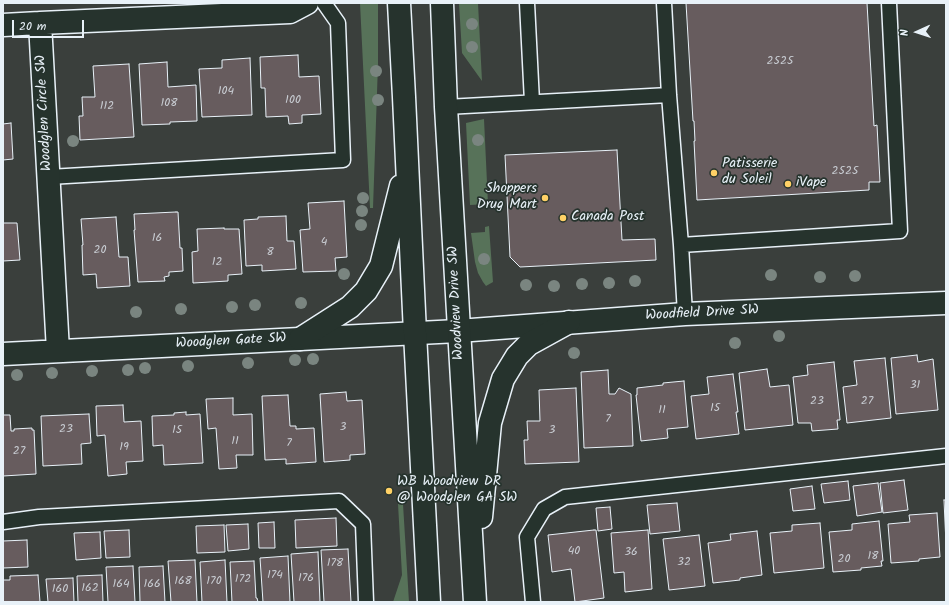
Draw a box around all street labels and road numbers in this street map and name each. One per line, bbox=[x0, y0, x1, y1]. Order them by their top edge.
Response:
street label: Woodglen Circle SW bbox=[34, 54, 56, 172]
street label: Woodview Drive SW bbox=[446, 245, 468, 361]
street label: Woodfield Drive SW bbox=[645, 303, 759, 325]
street label: Woodglen Gate SW bbox=[175, 331, 287, 353]

